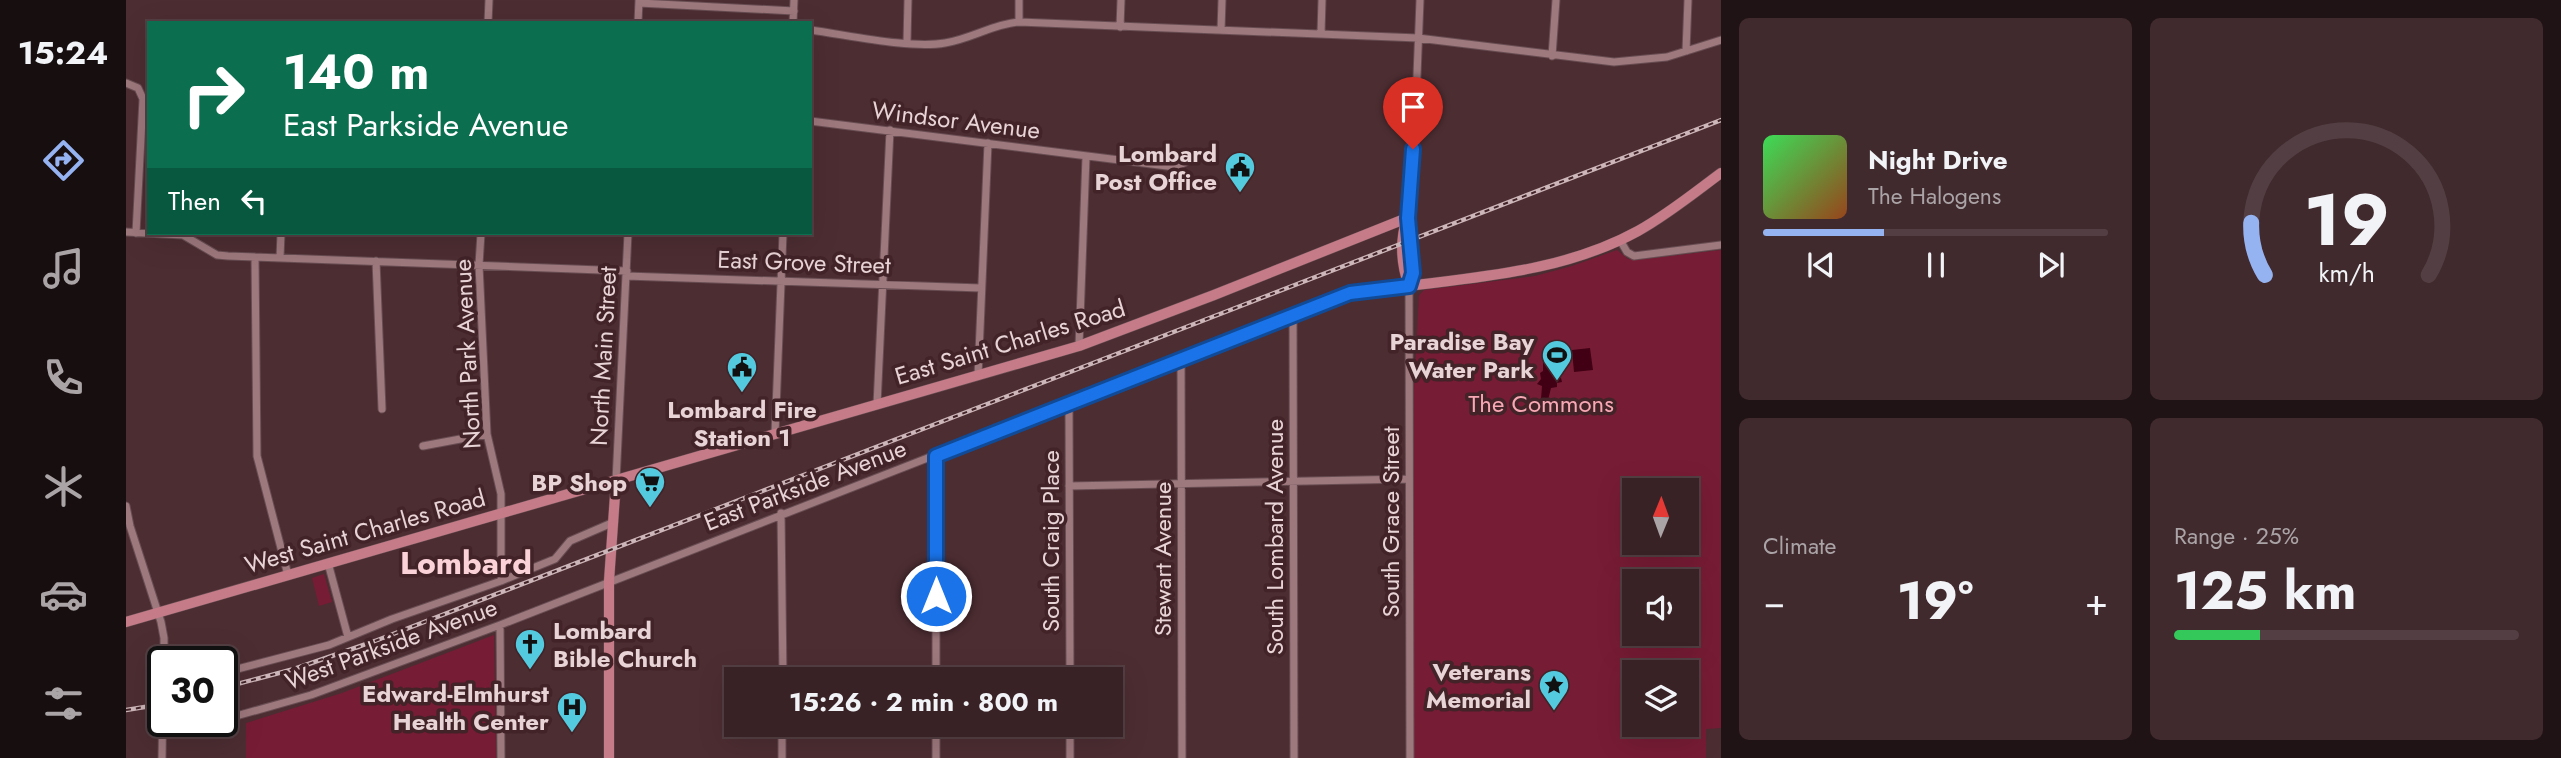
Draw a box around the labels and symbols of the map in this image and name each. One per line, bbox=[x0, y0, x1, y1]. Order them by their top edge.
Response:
pin bbox=[1383, 77, 1443, 149]
street label: Windsor Avenue bbox=[870, 92, 1042, 148]
place label: Lombard Post Office bbox=[1094, 136, 1217, 199]
public building icon: Lombard Post Office bbox=[1223, 150, 1257, 194]
street label: East Grove Street bbox=[717, 241, 892, 283]
street label: North Park Avenue bbox=[445, 258, 489, 450]
street label: North Main Street bbox=[581, 265, 625, 447]
street label: East Saint Charles Road bbox=[891, 290, 1129, 394]
place label: Paradise Bay Water Park bbox=[1389, 324, 1534, 387]
sports icon: Paradise Bay Water Park bbox=[1540, 338, 1574, 382]
public building icon: Lombard Fire Station 1 bbox=[725, 350, 759, 394]
park label: The Commons bbox=[1468, 386, 1614, 421]
place label: Lombard Fire Station 1 bbox=[667, 392, 817, 455]
street label: South Lombard Avenue bbox=[1257, 419, 1292, 655]
street label: South Grace Street bbox=[1373, 426, 1408, 618]
street label: East Parkside Avenue bbox=[699, 430, 911, 540]
street label: South Craig Place bbox=[1033, 450, 1068, 632]
place label: BP Shop bbox=[531, 465, 627, 500]
supermarket icon: BP Shop bbox=[633, 465, 667, 509]
north arrow bbox=[1622, 478, 1699, 555]
street label: West Saint Charles Road bbox=[241, 480, 489, 582]
street label: Stewart Avenue bbox=[1145, 482, 1180, 636]
district label: Lombard bbox=[400, 540, 532, 586]
position arrow bbox=[899, 559, 973, 633]
street label: West Parkside Avenue bbox=[280, 589, 502, 699]
place label: Lombard Bible Church bbox=[553, 613, 697, 676]
church icon: Lombard Bible Church bbox=[513, 627, 547, 671]
speed limit sign: 30 bbox=[147, 646, 238, 737]
place label: Veterans Memorial bbox=[1426, 654, 1531, 717]
place icon: Veterans Memorial bbox=[1537, 668, 1571, 712]
place label: Edward-Elmhurst Health Center bbox=[362, 676, 549, 739]
hospital icon: Edward-Elmhurst Health Center bbox=[555, 690, 589, 734]

